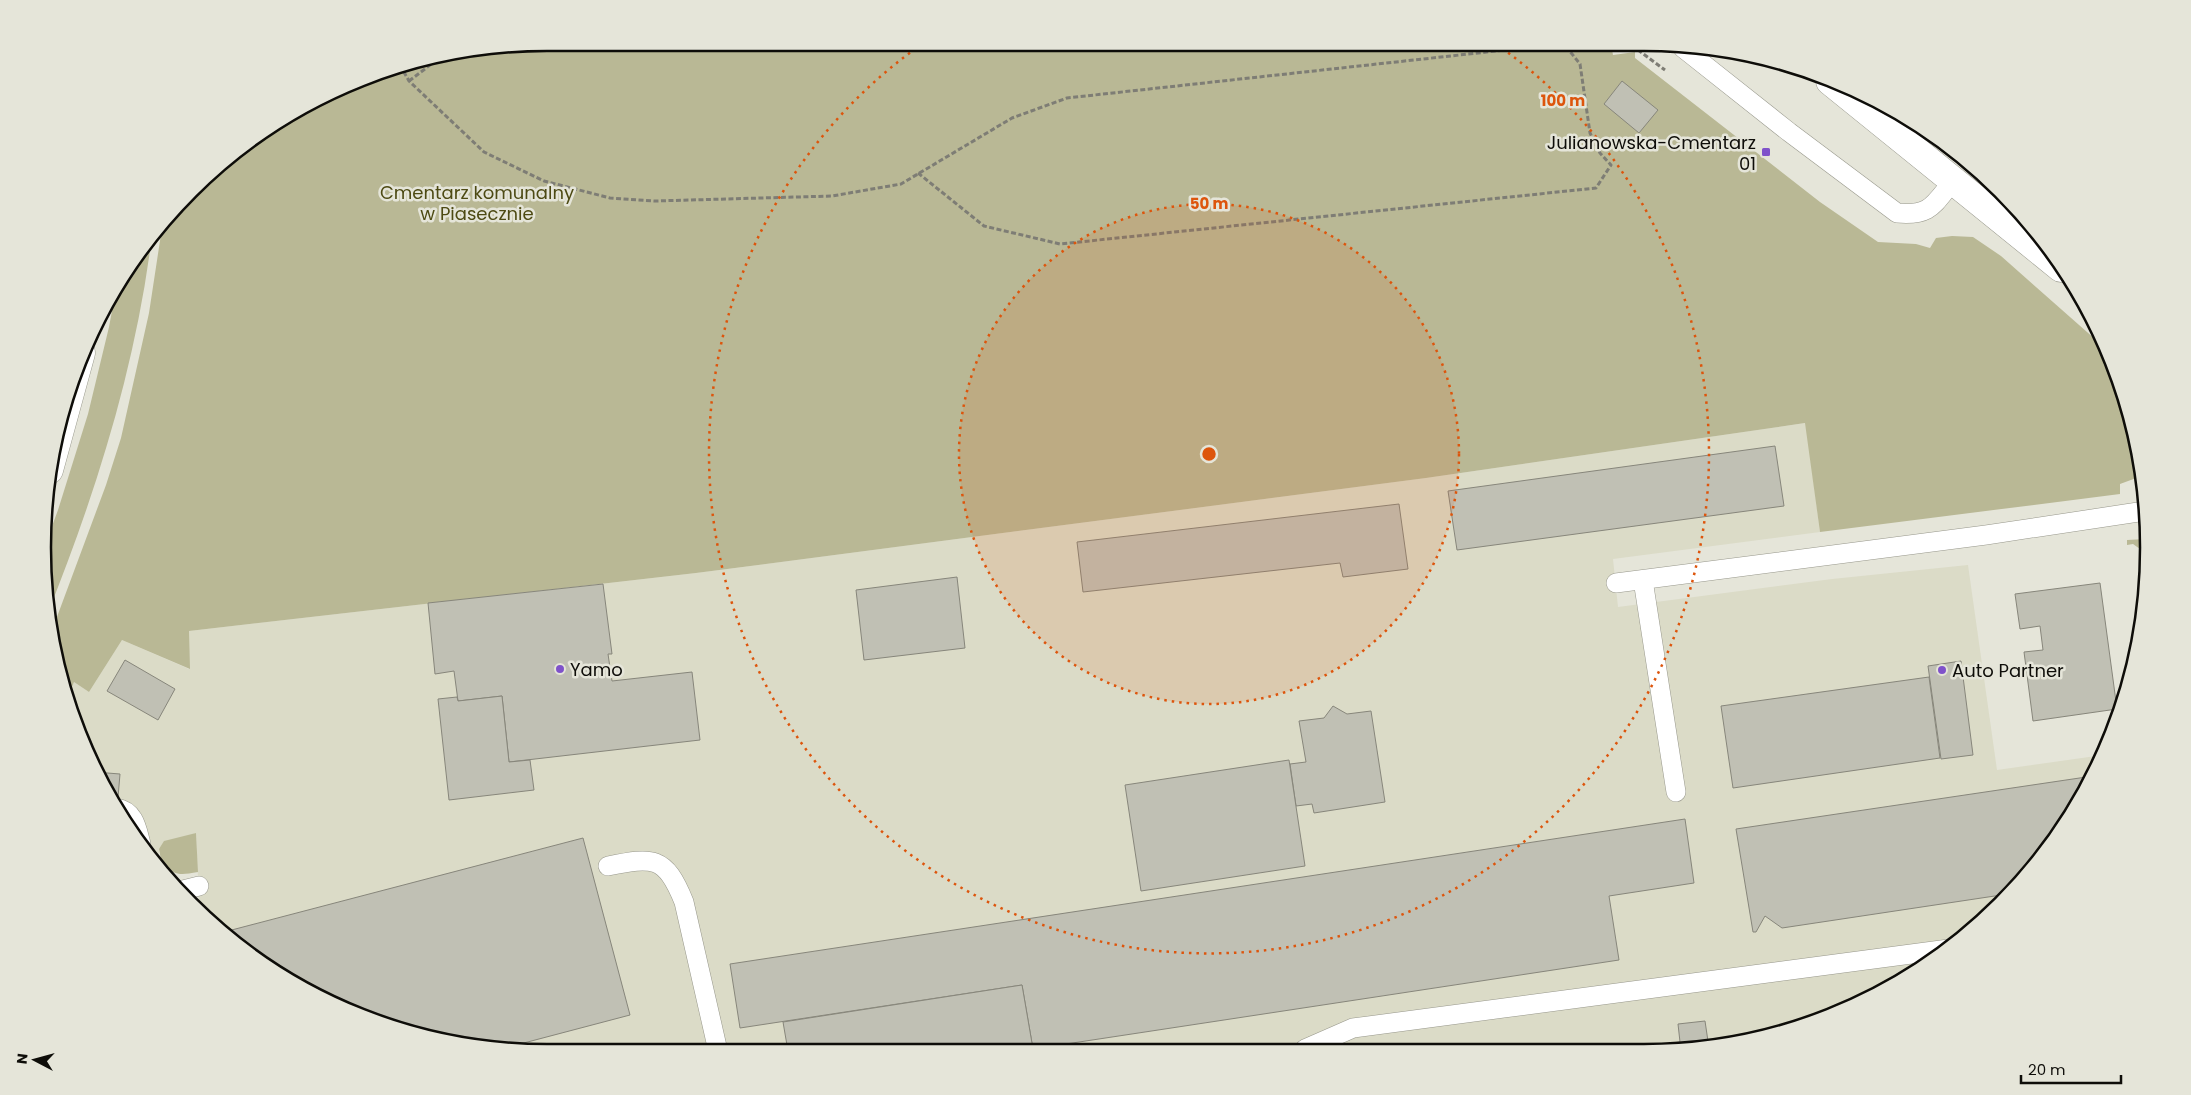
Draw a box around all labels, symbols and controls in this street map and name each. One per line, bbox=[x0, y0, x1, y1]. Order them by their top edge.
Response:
text: 100 m bbox=[1541, 90, 1585, 111]
place label: Julianowska-Cmentarz 01 bbox=[1547, 130, 1756, 176]
marker: Julianowska-Cmentarz 01 bbox=[1760, 146, 1772, 158]
park label: Cmentarz komunalny w Piasecznie bbox=[380, 180, 574, 226]
text: 50 m bbox=[1190, 193, 1228, 214]
centre of rings bbox=[1200, 445, 1218, 463]
place label: Yamo bbox=[570, 657, 623, 682]
place label: Auto Partner bbox=[1952, 658, 2064, 683]
marker: Yamo bbox=[554, 663, 566, 675]
marker: Auto Partner bbox=[1936, 664, 1948, 676]
north arrow bbox=[10, 1035, 60, 1085]
text: N bbox=[12, 1052, 33, 1065]
scale bar bbox=[2021, 1052, 2121, 1084]
text: 20 m bbox=[2028, 1059, 2066, 1080]

